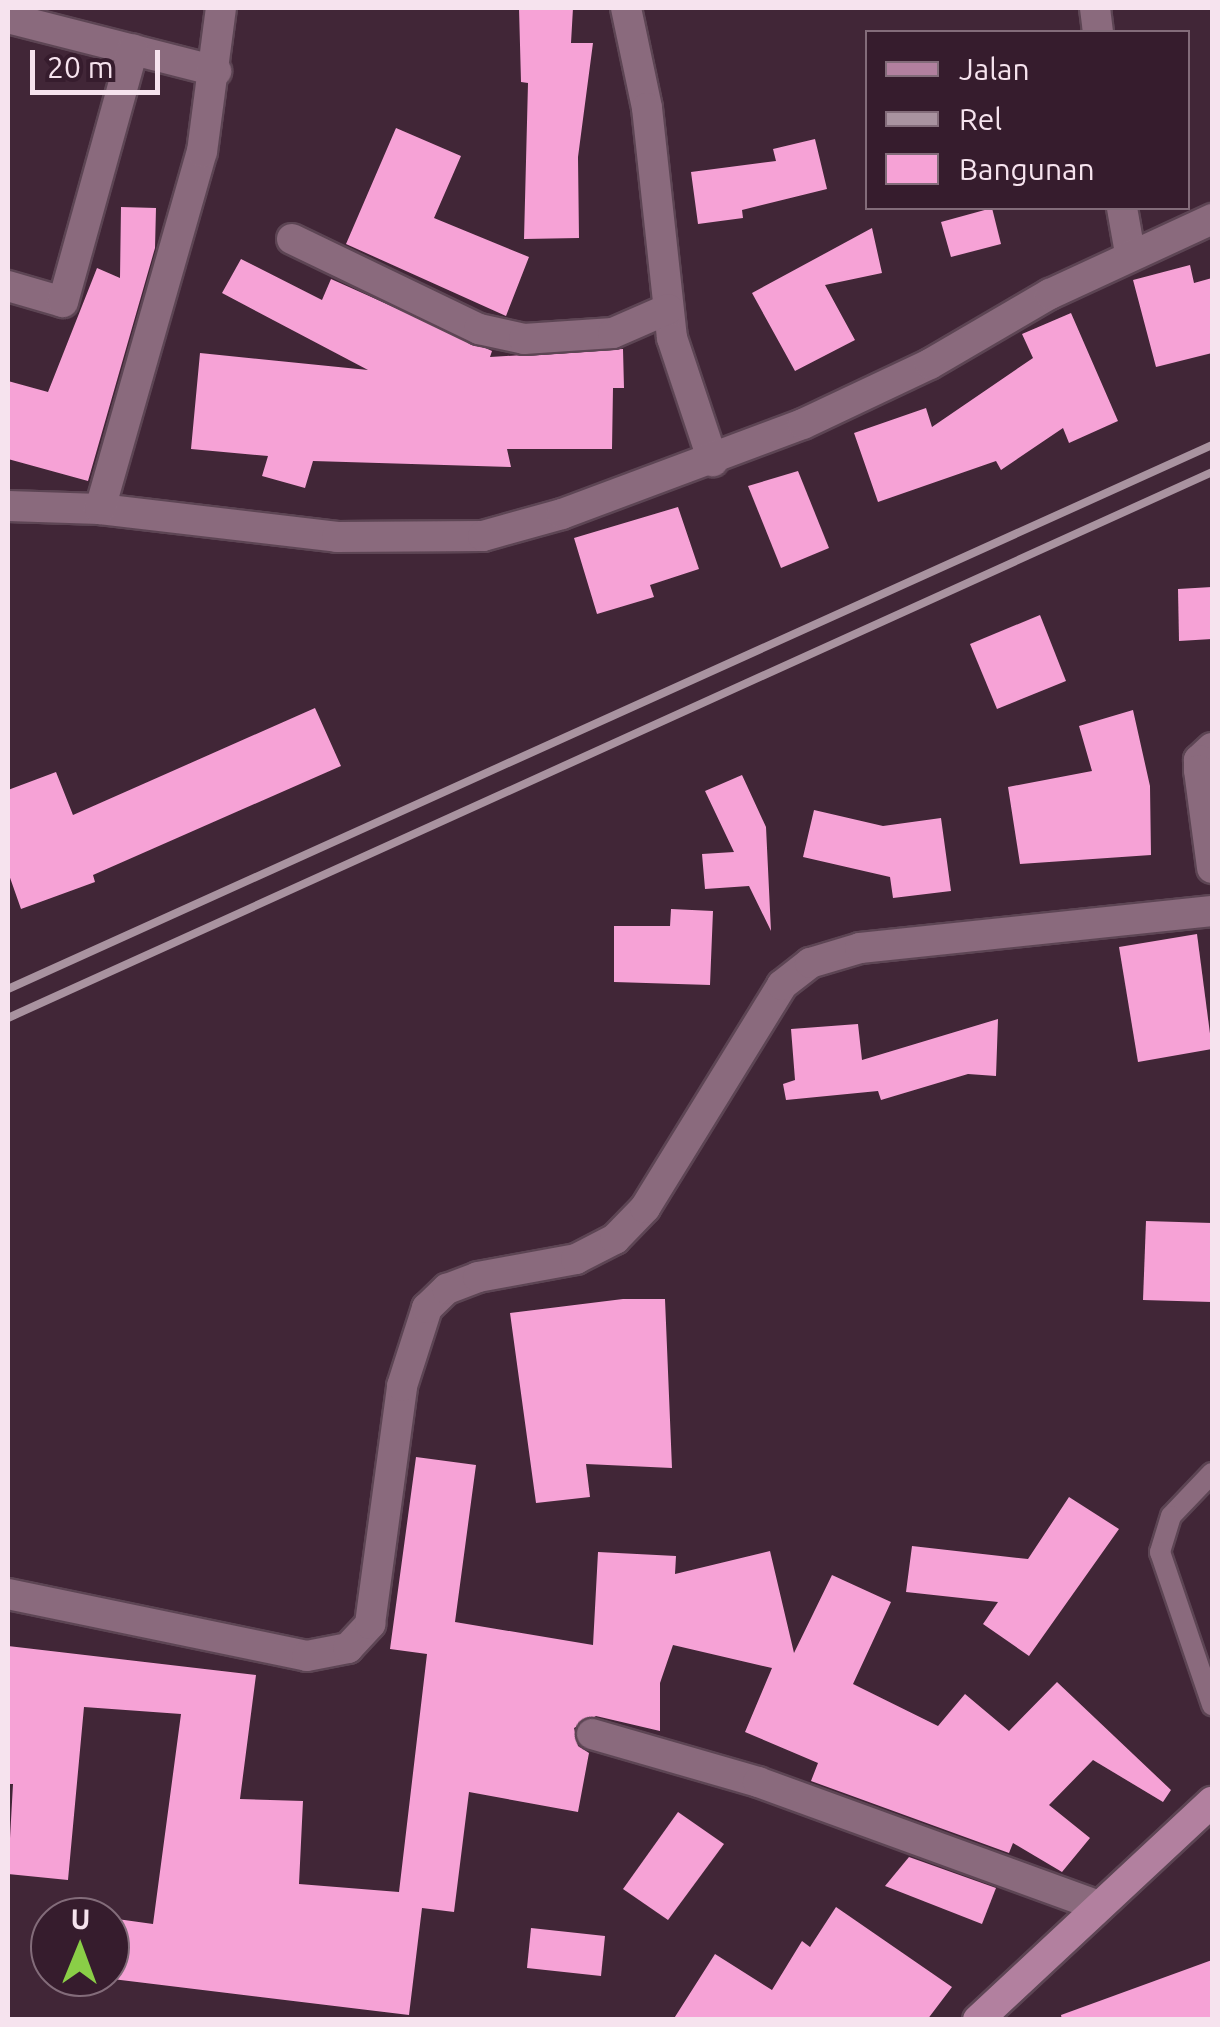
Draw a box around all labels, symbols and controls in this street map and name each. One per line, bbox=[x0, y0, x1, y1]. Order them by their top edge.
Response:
scale bar bbox=[35, 30, 165, 92]
legend bbox=[865, 30, 1190, 210]
text: 20 m bbox=[47, 50, 114, 84]
text: Jalan bbox=[959, 52, 1030, 86]
text: Rel bbox=[959, 102, 1002, 136]
text: Bangunan bbox=[959, 152, 1095, 186]
north arrow bbox=[30, 1897, 130, 1997]
text: U bbox=[70, 1903, 91, 1934]

